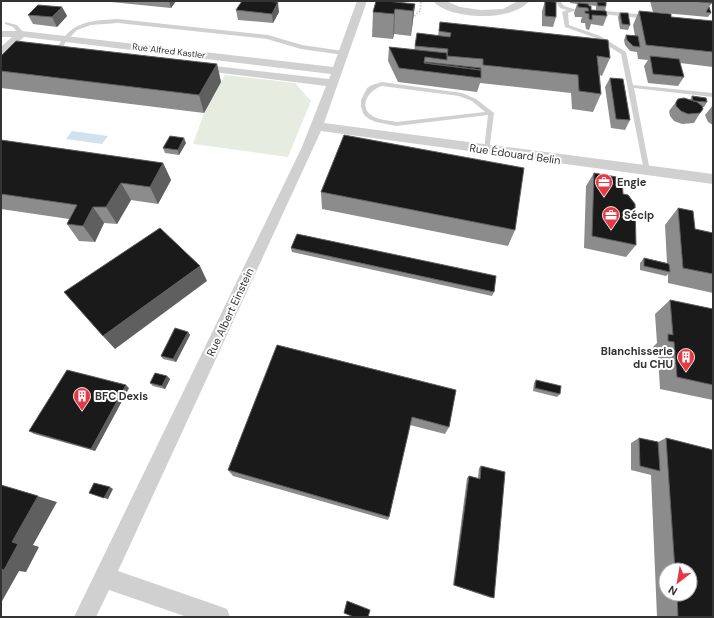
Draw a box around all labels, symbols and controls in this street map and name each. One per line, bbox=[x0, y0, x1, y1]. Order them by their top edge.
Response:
street label: Rue Alfred Kastler bbox=[132, 41, 207, 62]
street label: Rue Édouard Belin bbox=[469, 141, 561, 167]
office icon: Engie bbox=[594, 172, 614, 197]
place label: Engie bbox=[617, 175, 647, 189]
office icon: Sécip bbox=[601, 205, 621, 230]
place label: Sécip bbox=[624, 208, 654, 222]
street label: Rue Albert Einstein bbox=[203, 266, 257, 358]
place label: Blanchisserie du CHU bbox=[601, 344, 673, 371]
building icon: Blanchisserie du CHU bbox=[676, 347, 696, 372]
building icon: BFC Dexis bbox=[72, 386, 92, 411]
place label: BFC Dexis bbox=[95, 389, 148, 403]
north arrow bbox=[658, 562, 698, 602]
text: N bbox=[666, 583, 680, 599]

